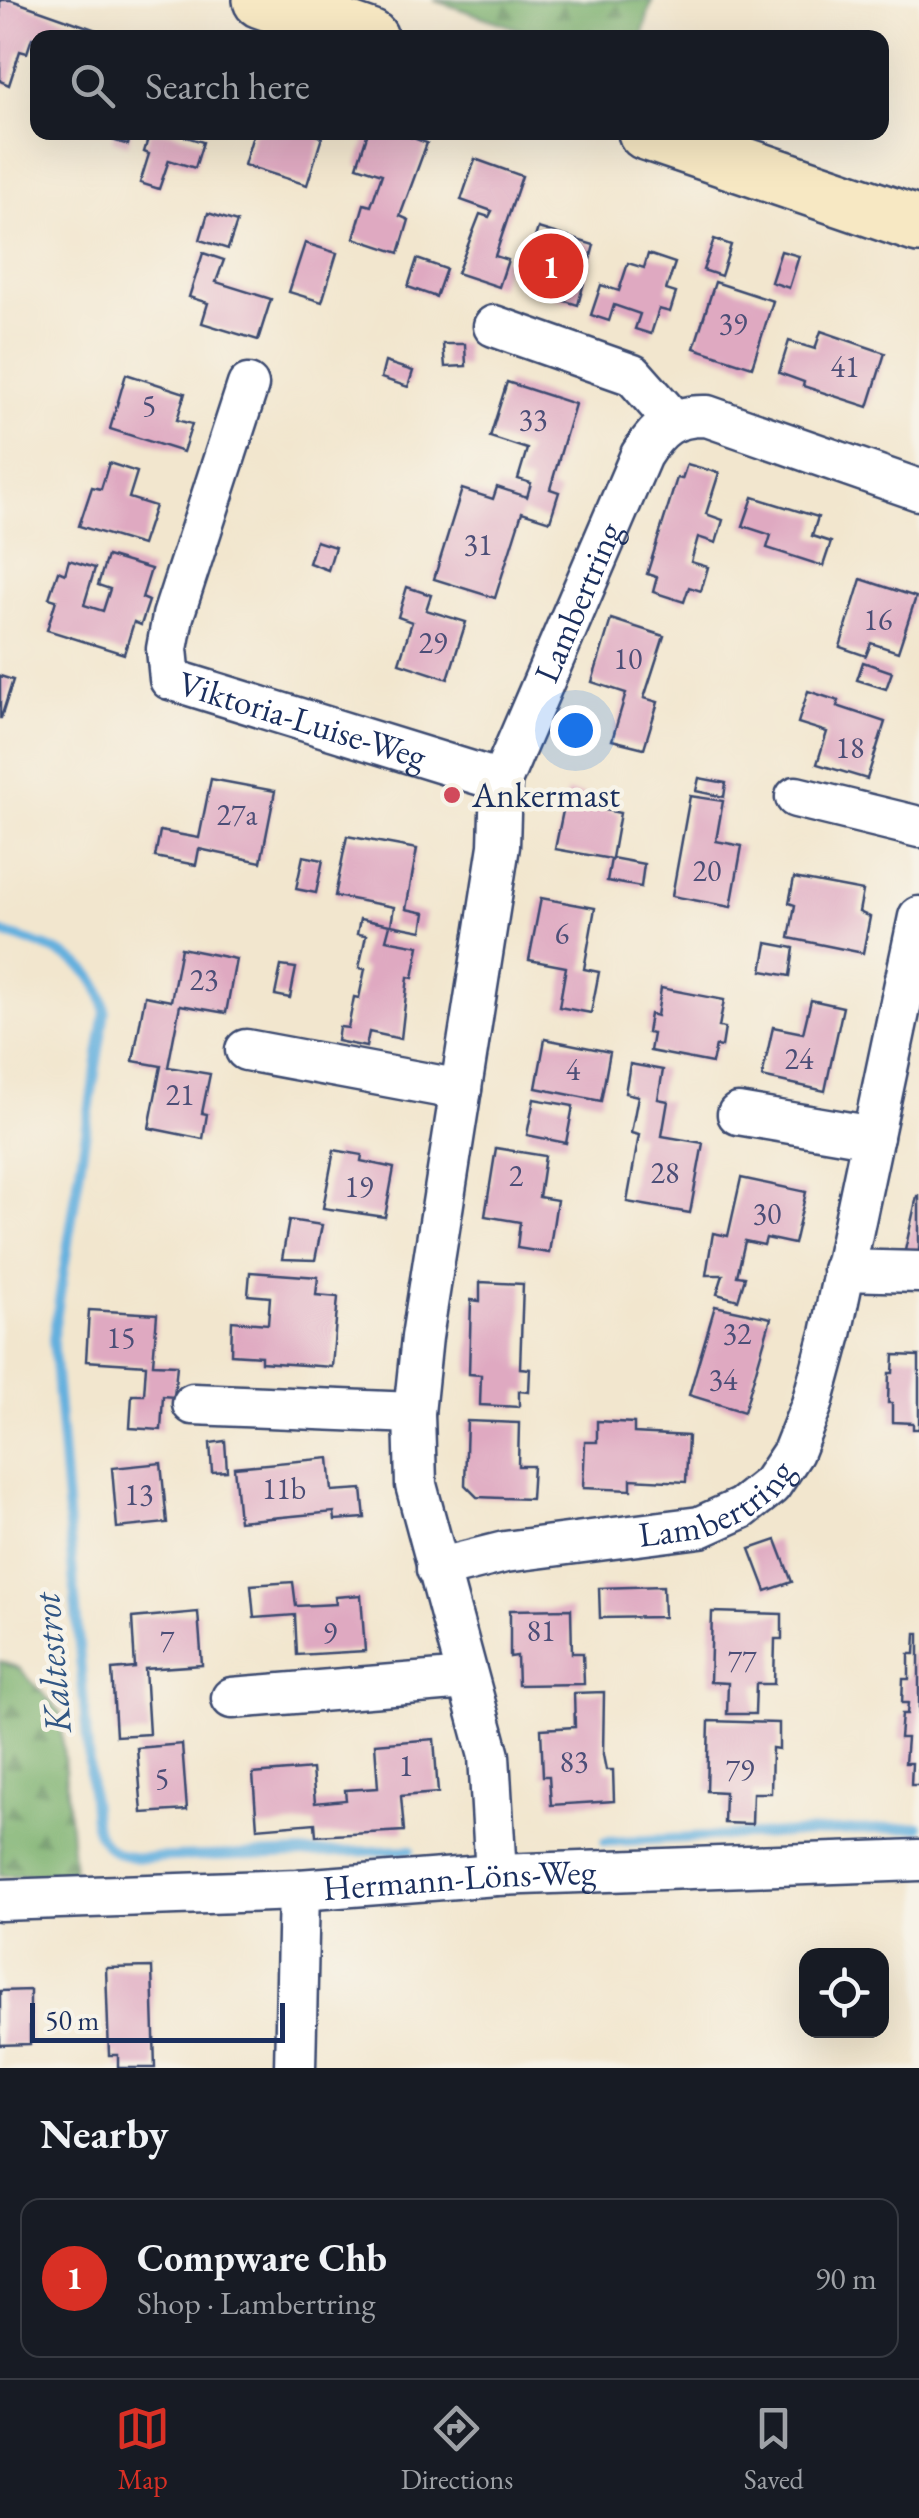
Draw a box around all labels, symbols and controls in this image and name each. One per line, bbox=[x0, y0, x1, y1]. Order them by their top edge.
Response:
search box bbox=[30, 30, 889, 140]
icon: search bbox=[65, 58, 120, 113]
text: Search here bbox=[145, 61, 310, 110]
pin: 1 bbox=[518, 228, 584, 304]
house number: 39 bbox=[719, 304, 747, 343]
house number: 41 bbox=[831, 347, 859, 386]
house number: 5 bbox=[142, 386, 156, 425]
house number: 33 bbox=[519, 400, 547, 439]
street label: Lambertring bbox=[523, 514, 632, 689]
house number: 31 bbox=[464, 525, 492, 564]
house number: 16 bbox=[864, 600, 892, 639]
house number: 29 bbox=[419, 623, 447, 662]
house number: 10 bbox=[614, 639, 642, 678]
street label: Viktoria-Luise-Weg bbox=[173, 660, 433, 779]
your location bbox=[550, 705, 601, 756]
house number: 18 bbox=[836, 728, 864, 767]
place label: Ankermast bbox=[471, 772, 620, 817]
marker: Ankermast bbox=[441, 784, 463, 806]
house number: 27a bbox=[217, 795, 257, 834]
house number: 20 bbox=[693, 851, 721, 890]
house number: 6 bbox=[555, 914, 569, 953]
house number: 23 bbox=[190, 960, 218, 999]
house number: 24 bbox=[785, 1039, 814, 1078]
house number: 4 bbox=[566, 1050, 581, 1089]
house number: 21 bbox=[166, 1075, 194, 1114]
house number: 28 bbox=[651, 1153, 679, 1192]
house number: 2 bbox=[509, 1156, 524, 1195]
house number: 19 bbox=[345, 1167, 373, 1206]
house number: 30 bbox=[753, 1194, 781, 1233]
house number: 32 bbox=[723, 1314, 752, 1353]
house number: 15 bbox=[107, 1318, 135, 1357]
house number: 34 bbox=[709, 1360, 738, 1399]
street label: Lambertring bbox=[636, 1451, 804, 1557]
house number: 11b bbox=[262, 1469, 306, 1508]
house number: 13 bbox=[125, 1475, 153, 1514]
water label: Kaltestrot bbox=[21, 1589, 82, 1736]
house number: 81 bbox=[527, 1611, 555, 1650]
house number: 9 bbox=[323, 1613, 337, 1652]
house number: 7 bbox=[160, 1621, 175, 1660]
house number: 77 bbox=[728, 1641, 757, 1680]
house number: 83 bbox=[560, 1742, 588, 1781]
house number: 1 bbox=[399, 1746, 413, 1785]
house number: 79 bbox=[726, 1750, 754, 1789]
house number: 5 bbox=[155, 1759, 169, 1798]
street label: Hermann-Löns-Weg bbox=[321, 1848, 598, 1910]
map controls bbox=[799, 1948, 889, 2038]
button: locate bbox=[799, 1948, 889, 2038]
scale bar bbox=[30, 1998, 285, 2042]
text: 50 m bbox=[45, 2002, 99, 2038]
text: Nearby bbox=[40, 2106, 169, 2161]
text: Compware Chb bbox=[137, 2233, 387, 2282]
text: 1 bbox=[66, 2257, 83, 2299]
text: 90 m bbox=[815, 2257, 877, 2299]
text: Shop · Lambertring bbox=[137, 2282, 375, 2324]
tab: Map bbox=[115, 2401, 170, 2497]
tab: Directions bbox=[401, 2401, 513, 2497]
tab: Saved bbox=[744, 2401, 804, 2497]

